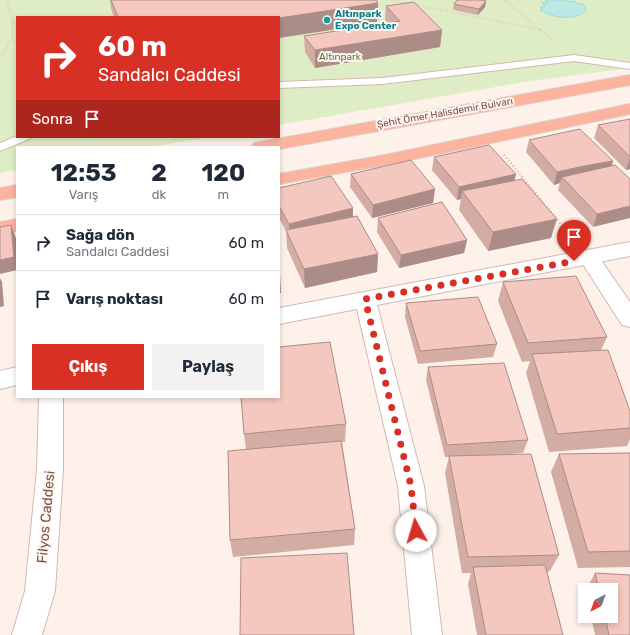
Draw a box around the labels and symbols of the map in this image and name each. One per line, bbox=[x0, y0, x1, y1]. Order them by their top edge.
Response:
place label: Altınpark Expo Center bbox=[335, 8, 397, 32]
marker: Altınpark Expo Center bbox=[322, 15, 332, 25]
park label: Altınpark bbox=[319, 51, 362, 63]
street label: Şehit Ömer Halisdemir Bulvarı bbox=[376, 95, 514, 131]
pin bbox=[557, 220, 591, 261]
street label: Filyos Caddesi bbox=[33, 470, 59, 564]
position arrow bbox=[395, 510, 437, 552]
north arrow bbox=[578, 583, 618, 623]

